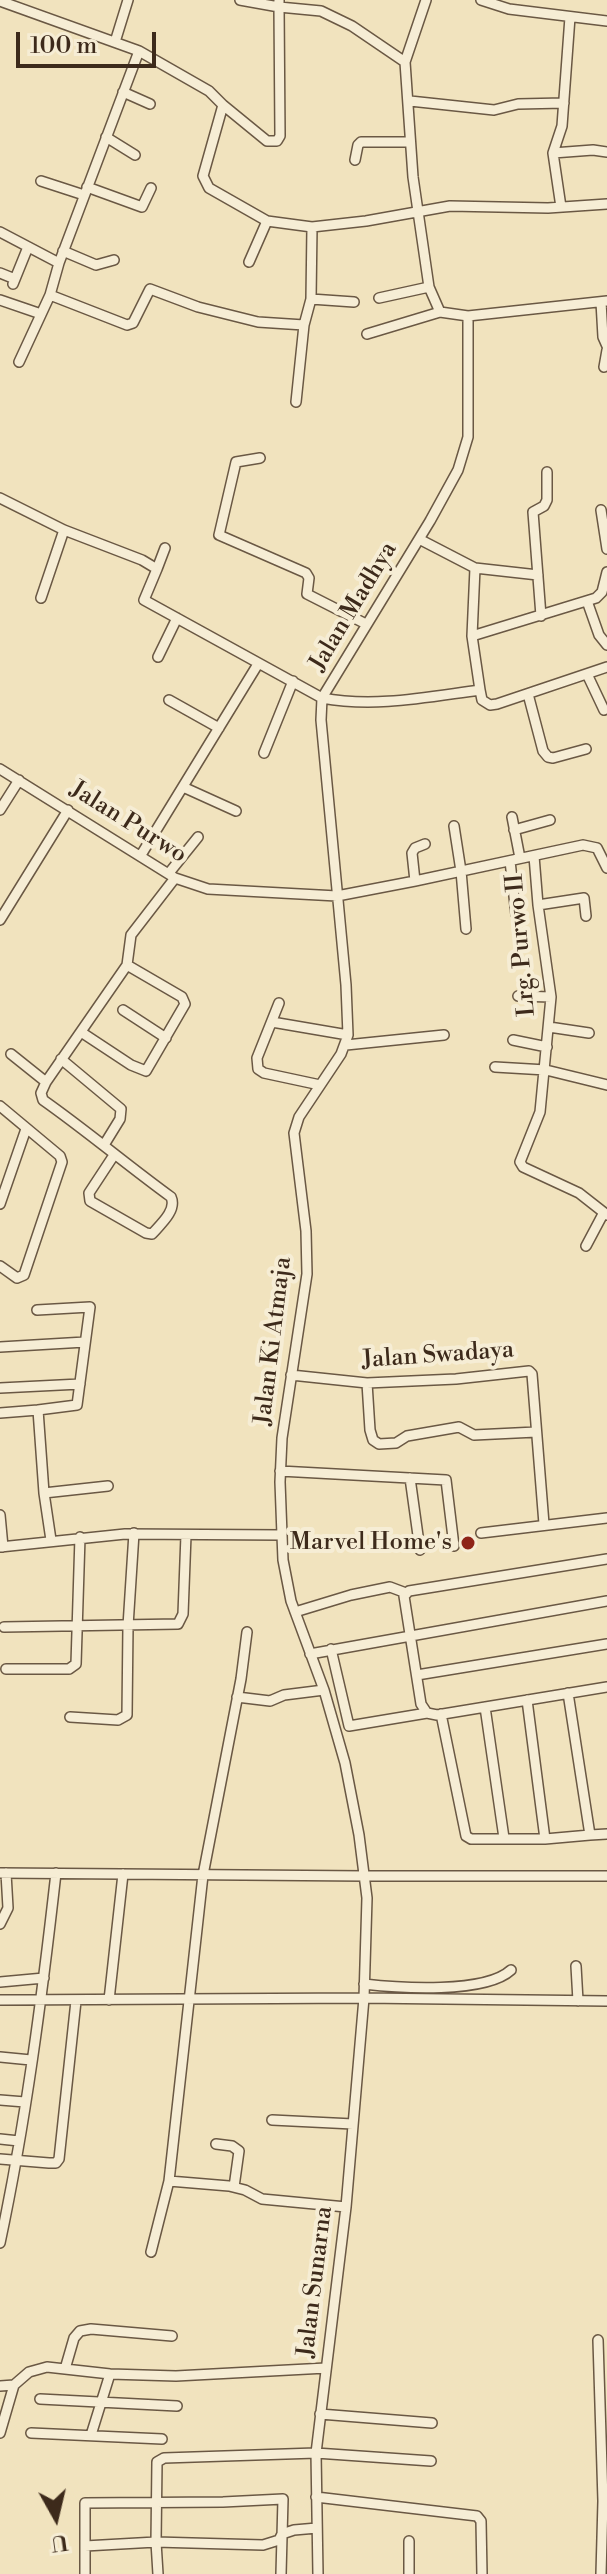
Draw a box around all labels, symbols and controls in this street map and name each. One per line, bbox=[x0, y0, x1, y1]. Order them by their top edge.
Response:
scale bar bbox=[20, 16, 160, 66]
text: 100 m bbox=[30, 31, 97, 61]
street label: Jalan Madhya bbox=[304, 537, 404, 677]
street label: Jalan Purwo bbox=[64, 776, 192, 870]
street label: Lrg. Purwo II bbox=[501, 872, 543, 1018]
street label: Jalan Ki Atmaja bbox=[249, 1255, 299, 1427]
street label: Jalan Swadaya bbox=[361, 1336, 515, 1376]
place label: Marvel Home's bbox=[290, 1529, 452, 1557]
marker: Marvel Home's bbox=[459, 1534, 477, 1552]
street label: Jalan Sunarna bbox=[292, 2205, 340, 2359]
north arrow bbox=[16, 2478, 96, 2558]
text: U bbox=[49, 2528, 70, 2557]

